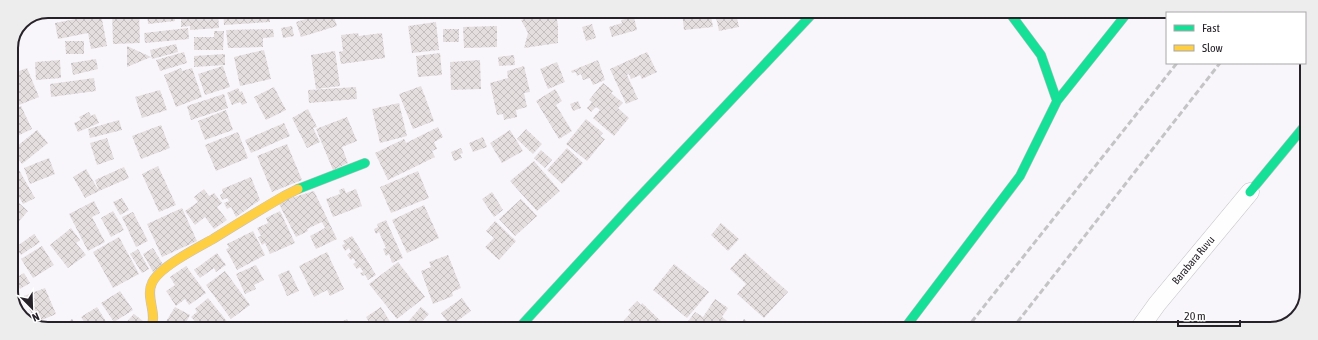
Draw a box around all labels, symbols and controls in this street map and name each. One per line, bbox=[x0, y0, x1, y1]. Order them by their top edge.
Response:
legend bbox=[1166, 12, 1306, 64]
text: Fast bbox=[1202, 21, 1220, 35]
text: Slow bbox=[1202, 41, 1223, 55]
street label: Barabara Ruvu bbox=[1169, 234, 1217, 286]
north arrow bbox=[12, 288, 52, 328]
scale bar bbox=[1178, 302, 1240, 328]
text: 20 m bbox=[1184, 309, 1206, 323]
text: N bbox=[31, 310, 41, 324]

